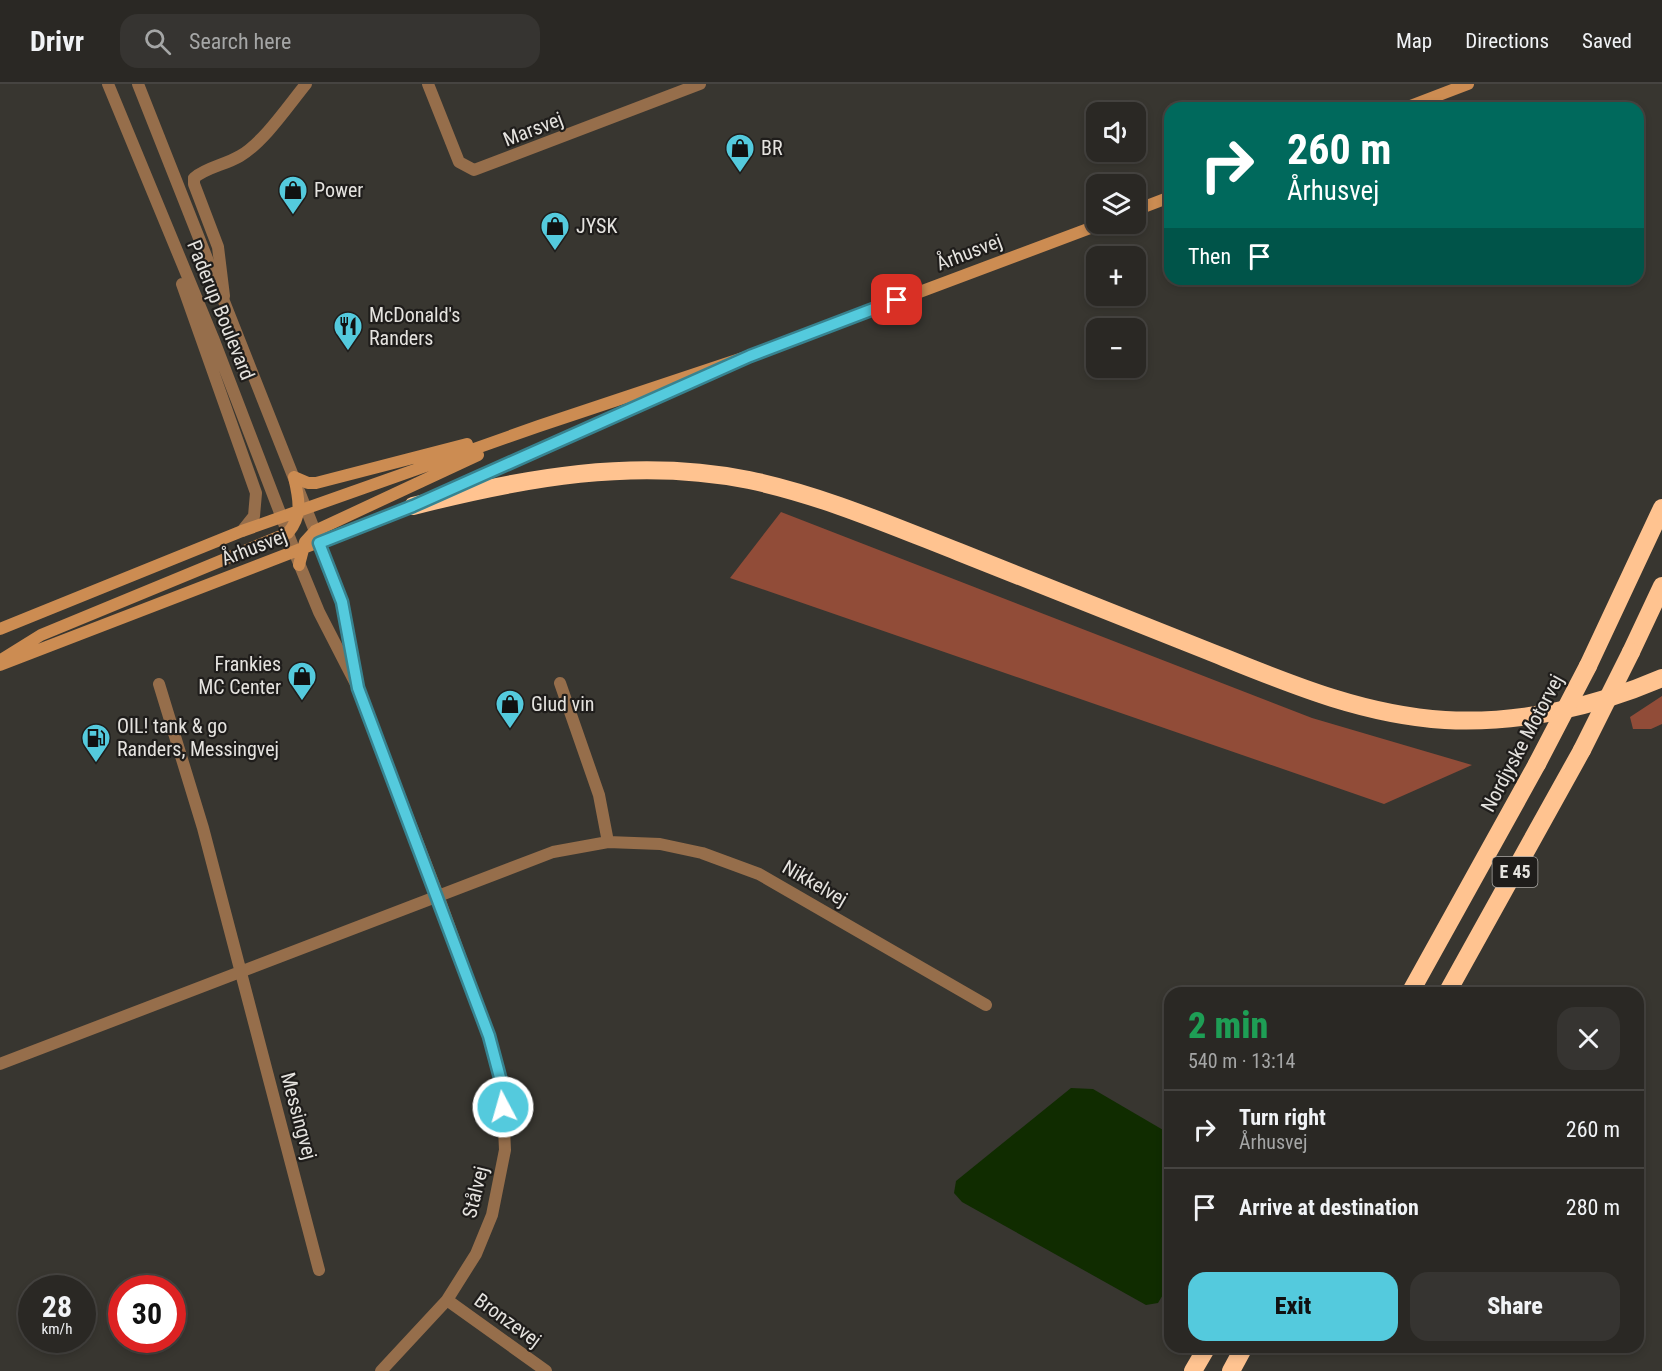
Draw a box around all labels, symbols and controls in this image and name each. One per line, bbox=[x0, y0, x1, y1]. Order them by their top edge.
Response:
search box bbox=[120, 14, 540, 68]
text: Drivr bbox=[30, 25, 84, 58]
icon: search bbox=[141, 25, 174, 58]
text: Search here bbox=[189, 29, 291, 54]
text: Map bbox=[1396, 29, 1432, 53]
text: Directions bbox=[1465, 29, 1549, 53]
text: Saved bbox=[1582, 29, 1632, 53]
map controls bbox=[1086, 102, 1146, 378]
button: sound bbox=[1086, 102, 1146, 162]
street label: Marsvej bbox=[500, 107, 566, 151]
text: 260 m bbox=[1287, 125, 1392, 174]
icon: right bbox=[1188, 126, 1266, 204]
shop icon: BR bbox=[724, 132, 756, 174]
place label: BR bbox=[761, 136, 783, 160]
shop icon: Power bbox=[277, 174, 309, 216]
button: layers bbox=[1086, 174, 1146, 234]
text: Århusvej bbox=[1287, 175, 1379, 207]
place label: Power bbox=[314, 178, 363, 202]
shop icon: JYSK bbox=[539, 210, 571, 252]
place label: JYSK bbox=[576, 214, 617, 238]
street label: Århusvej bbox=[933, 229, 1005, 275]
street label: Paderup Boulevard bbox=[182, 237, 260, 383]
icon: arrive bbox=[1243, 240, 1276, 273]
text: Then bbox=[1188, 244, 1231, 269]
button: + bbox=[1086, 246, 1146, 306]
pin bbox=[871, 274, 922, 325]
icon: arrive bbox=[880, 283, 913, 316]
place label: McDonald's Randers bbox=[369, 303, 460, 350]
restaurant icon: McDonald's Randers bbox=[332, 310, 364, 352]
button: − bbox=[1086, 318, 1146, 378]
street label: Århusvej bbox=[218, 524, 290, 570]
place label: Frankies MC Center bbox=[198, 652, 281, 699]
shop icon: Frankies MC Center bbox=[286, 660, 318, 702]
street label: Nordjyske Motorvej bbox=[1476, 670, 1568, 816]
shop icon: Glud vin bbox=[494, 688, 526, 730]
place label: Glud vin bbox=[531, 692, 594, 716]
place label: OIL! tank & go Randers, Messingvej bbox=[117, 714, 279, 761]
fuel station icon: OIL! tank & go Randers, Messingvej bbox=[80, 722, 112, 764]
street label: Nikkelvej bbox=[778, 855, 852, 911]
road number: E 45 bbox=[1492, 857, 1538, 887]
text: 2 min bbox=[1188, 1005, 1268, 1047]
button: close bbox=[1557, 1007, 1620, 1070]
text: 540 m · 13:14 bbox=[1188, 1049, 1295, 1073]
street label: Messingvej bbox=[276, 1070, 322, 1162]
position arrow bbox=[471, 1075, 535, 1139]
text: Turn right bbox=[1239, 1105, 1326, 1130]
icon: right bbox=[1188, 1113, 1221, 1146]
text: 260 m bbox=[1566, 1117, 1620, 1142]
text: Århusvej bbox=[1239, 1130, 1307, 1154]
street label: Stålvej bbox=[457, 1164, 493, 1220]
icon: arrive bbox=[1188, 1191, 1221, 1224]
text: Arrive at destination bbox=[1239, 1195, 1419, 1220]
text: 280 m bbox=[1566, 1195, 1620, 1220]
button: Exit bbox=[1188, 1272, 1398, 1341]
button: Share bbox=[1410, 1272, 1620, 1341]
speed limit sign: 30 bbox=[108, 1275, 186, 1353]
street label: Bronzevej bbox=[470, 1288, 546, 1352]
text: 28 bbox=[42, 1289, 72, 1324]
text: km/h bbox=[42, 1320, 72, 1338]

